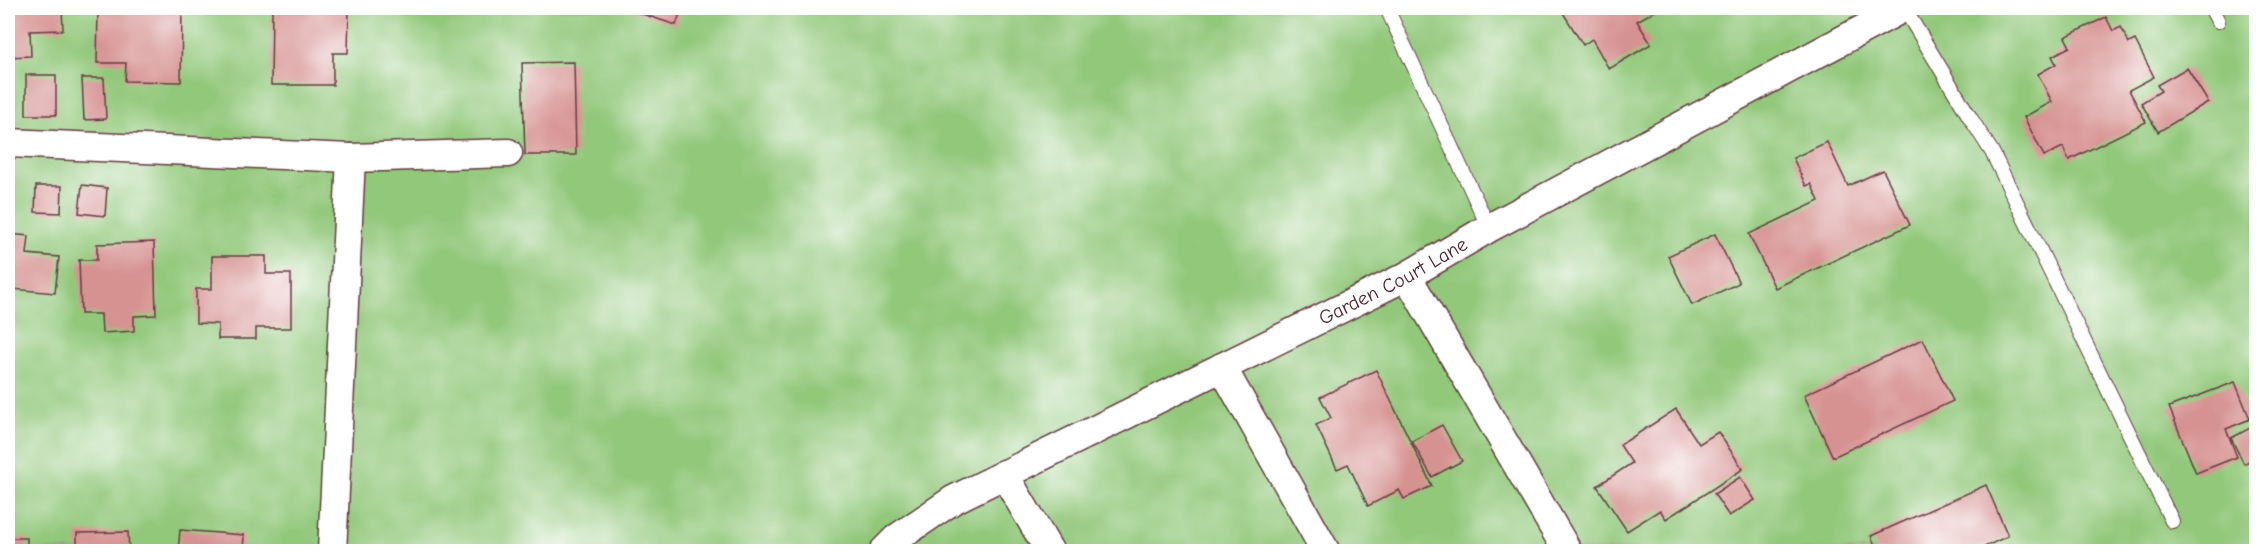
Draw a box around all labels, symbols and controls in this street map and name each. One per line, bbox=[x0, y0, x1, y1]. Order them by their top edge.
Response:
street label: Garden Court Lane bbox=[1315, 232, 1472, 330]

